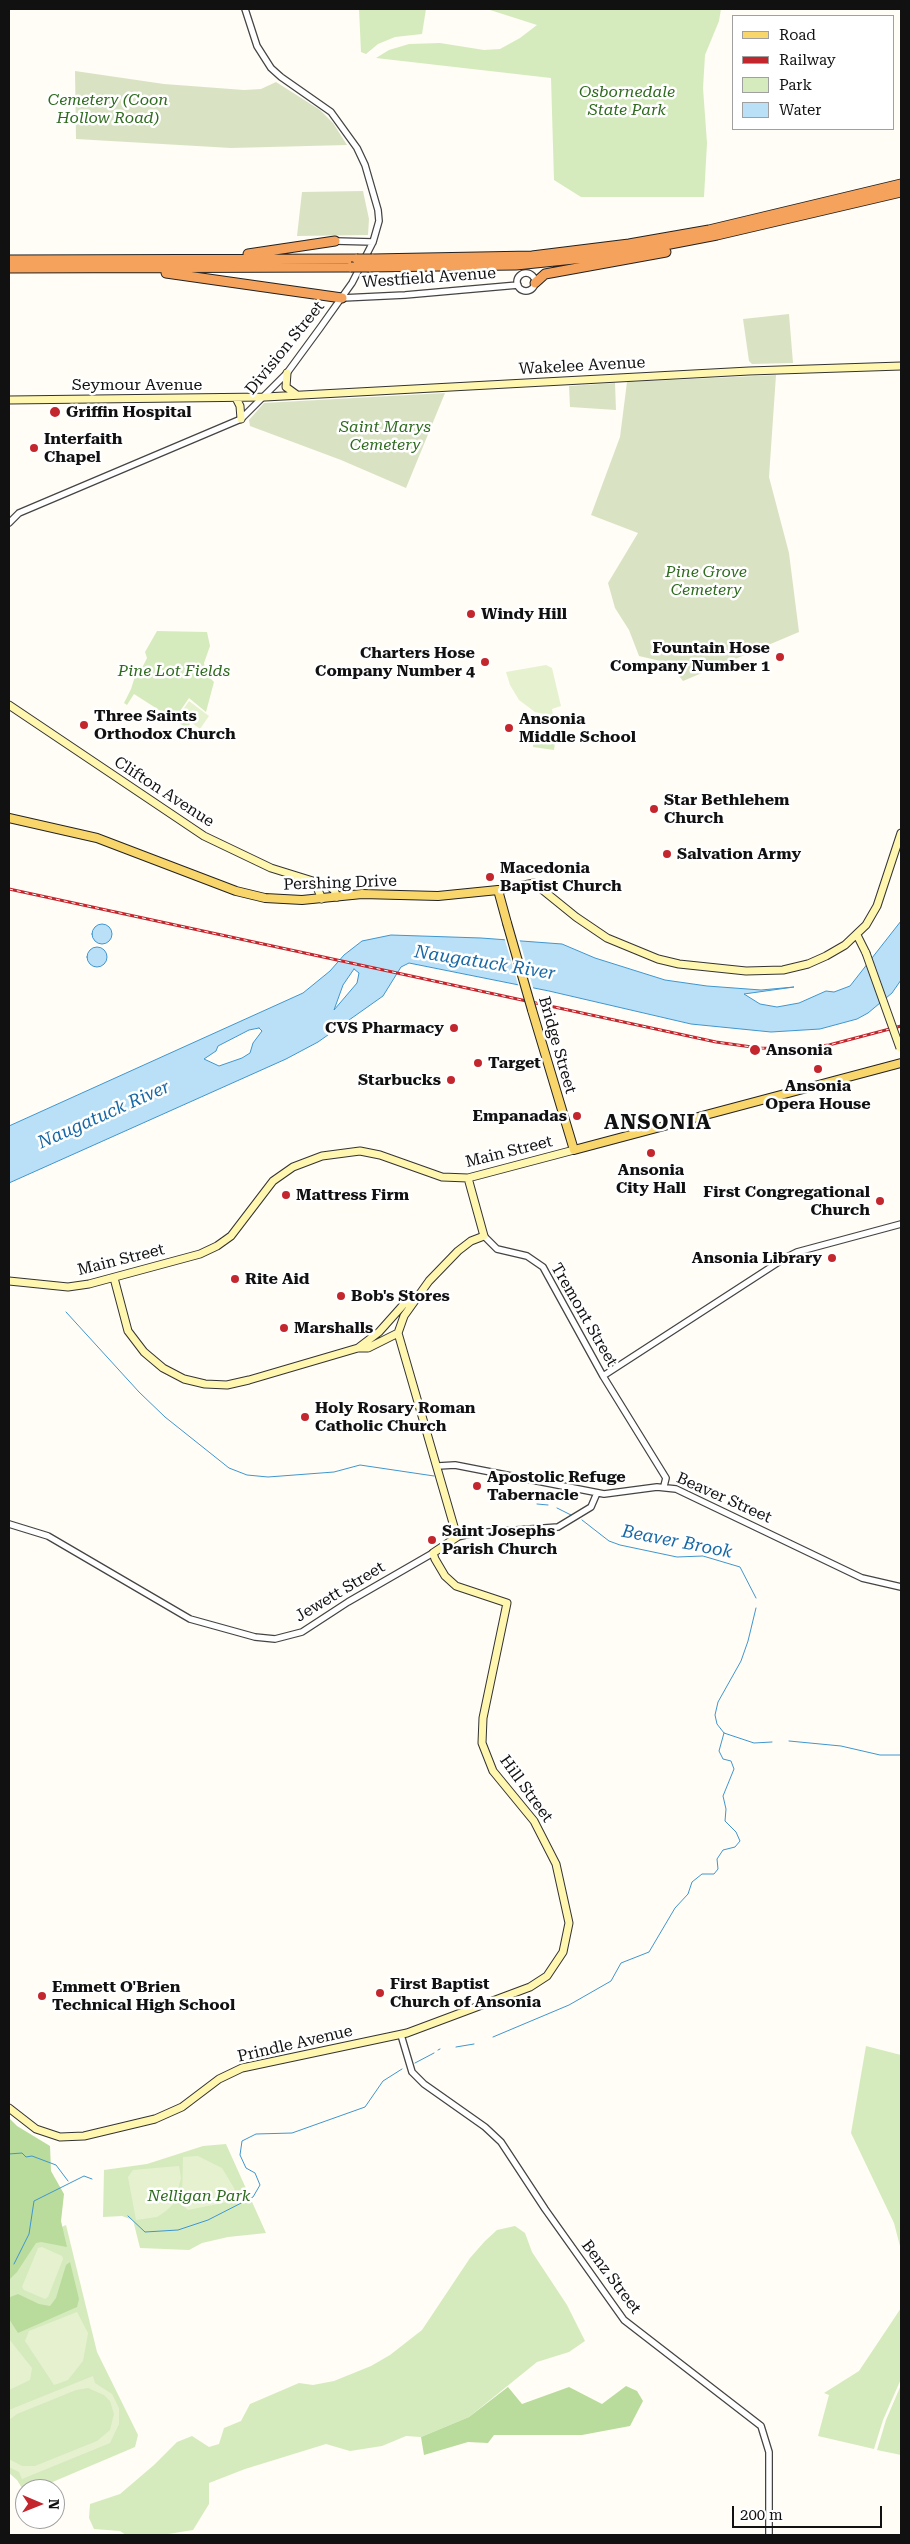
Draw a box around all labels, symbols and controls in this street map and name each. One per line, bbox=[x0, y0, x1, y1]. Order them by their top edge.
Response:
legend bbox=[732, 15, 895, 130]
text: Road bbox=[779, 26, 816, 44]
text: Railway bbox=[779, 51, 836, 69]
text: Park bbox=[779, 76, 812, 94]
park label: Osbornedale State Park bbox=[579, 82, 675, 120]
park label: Cemetery (Coon Hollow Road) bbox=[48, 90, 168, 128]
text: Water bbox=[779, 101, 821, 119]
street label: Westfield Avenue bbox=[362, 264, 496, 292]
street label: Division Street bbox=[241, 297, 329, 399]
street label: Wakelee Avenue bbox=[518, 353, 646, 379]
street label: Seymour Avenue bbox=[72, 375, 202, 395]
place label: Griffin Hospital bbox=[66, 402, 191, 422]
marker: Griffin Hospital bbox=[48, 405, 62, 419]
park label: Saint Marys Cemetery bbox=[339, 417, 431, 455]
place label: Interfaith Chapel bbox=[44, 429, 123, 467]
marker: Interfaith Chapel bbox=[28, 442, 40, 454]
park label: Pine Grove Cemetery bbox=[665, 562, 747, 600]
place label: Windy Hill bbox=[481, 604, 567, 624]
marker: Windy Hill bbox=[465, 608, 477, 620]
place label: Fountain Hose Company Number 1 bbox=[610, 638, 770, 676]
place label: Charters Hose Company Number 4 bbox=[315, 643, 475, 681]
marker: Fountain Hose Company Number 1 bbox=[774, 651, 786, 663]
marker: Charters Hose Company Number 4 bbox=[479, 656, 491, 668]
park label: Pine Lot Fields bbox=[118, 661, 230, 681]
place label: Three Saints Orthodox Church bbox=[94, 706, 236, 744]
place label: Ansonia Middle School bbox=[519, 709, 636, 747]
marker: Three Saints Orthodox Church bbox=[78, 719, 90, 731]
marker: Ansonia Middle School bbox=[503, 722, 515, 734]
street label: Clifton Avenue bbox=[110, 753, 218, 831]
place label: Star Bethlehem Church bbox=[664, 790, 790, 828]
marker: Star Bethlehem Church bbox=[648, 803, 660, 815]
place label: Salvation Army bbox=[677, 844, 801, 864]
marker: Salvation Army bbox=[661, 848, 673, 860]
place label: Macedonia Baptist Church bbox=[500, 858, 622, 896]
street label: Pershing Drive bbox=[283, 871, 397, 895]
marker: Macedonia Baptist Church bbox=[484, 871, 496, 883]
water label: Naugatuck River bbox=[413, 941, 557, 985]
street label: Bridge Street bbox=[534, 994, 580, 1096]
place label: CVS Pharmacy bbox=[325, 1018, 444, 1038]
marker: CVS Pharmacy bbox=[448, 1022, 460, 1034]
place label: Ansonia bbox=[766, 1040, 832, 1060]
marker: Ansonia bbox=[748, 1043, 762, 1057]
place label: Target bbox=[488, 1053, 541, 1073]
marker: Target bbox=[472, 1057, 484, 1069]
marker: Ansonia Opera House bbox=[812, 1063, 824, 1075]
place label: Starbucks bbox=[358, 1070, 441, 1090]
marker: Starbucks bbox=[445, 1074, 457, 1086]
water label: Naugatuck River bbox=[35, 1076, 173, 1154]
place label: Ansonia Opera House bbox=[765, 1076, 871, 1114]
place label: Empanadas bbox=[473, 1106, 567, 1126]
marker: Empanadas bbox=[571, 1110, 583, 1122]
district label: ANSONIA bbox=[603, 1110, 713, 1136]
street label: Main Street bbox=[463, 1132, 555, 1172]
marker: Ansonia City Hall bbox=[645, 1147, 657, 1159]
place label: Ansonia City Hall bbox=[616, 1160, 686, 1198]
place label: First Congregational Church bbox=[703, 1182, 870, 1220]
place label: Mattress Firm bbox=[296, 1185, 409, 1205]
marker: Mattress Firm bbox=[280, 1189, 292, 1201]
marker: First Congregational Church bbox=[874, 1195, 886, 1207]
street label: Main Street bbox=[75, 1240, 167, 1280]
place label: Ansonia Library bbox=[692, 1248, 822, 1268]
marker: Ansonia Library bbox=[826, 1252, 838, 1264]
street label: Tremont Street bbox=[547, 1260, 621, 1370]
place label: Rite Aid bbox=[245, 1269, 309, 1289]
marker: Rite Aid bbox=[229, 1273, 241, 1285]
place label: Bob's Stores bbox=[351, 1286, 450, 1306]
marker: Bob's Stores bbox=[335, 1290, 347, 1302]
place label: Marshalls bbox=[294, 1318, 373, 1338]
marker: Marshalls bbox=[278, 1322, 290, 1334]
place label: Holy Rosary Roman Catholic Church bbox=[315, 1398, 476, 1436]
marker: Holy Rosary Roman Catholic Church bbox=[299, 1411, 311, 1423]
place label: Apostolic Refuge Tabernacle bbox=[487, 1467, 626, 1505]
street label: Beaver Street bbox=[674, 1468, 774, 1528]
marker: Apostolic Refuge Tabernacle bbox=[471, 1480, 483, 1492]
place label: Saint Josephs Parish Church bbox=[442, 1521, 557, 1559]
water label: Beaver Brook bbox=[620, 1521, 734, 1563]
marker: Saint Josephs Parish Church bbox=[426, 1534, 438, 1546]
street label: Jewett Street bbox=[292, 1558, 388, 1626]
street label: Hill Street bbox=[495, 1752, 557, 1826]
place label: First Baptist Church of Ansonia bbox=[390, 1974, 541, 2012]
place label: Emmett O'Brien Technical High School bbox=[52, 1977, 235, 2015]
marker: First Baptist Church of Ansonia bbox=[374, 1987, 386, 1999]
marker: Emmett O'Brien Technical High School bbox=[36, 1990, 48, 2002]
street label: Prindle Avenue bbox=[235, 2021, 355, 2067]
park label: Nelligan Park bbox=[148, 2186, 250, 2206]
street label: Benz Street bbox=[577, 2236, 645, 2318]
north arrow bbox=[15, 2479, 65, 2529]
scale bar bbox=[735, 2496, 885, 2528]
text: N bbox=[46, 2499, 62, 2510]
text: 200 m bbox=[740, 2506, 783, 2524]

